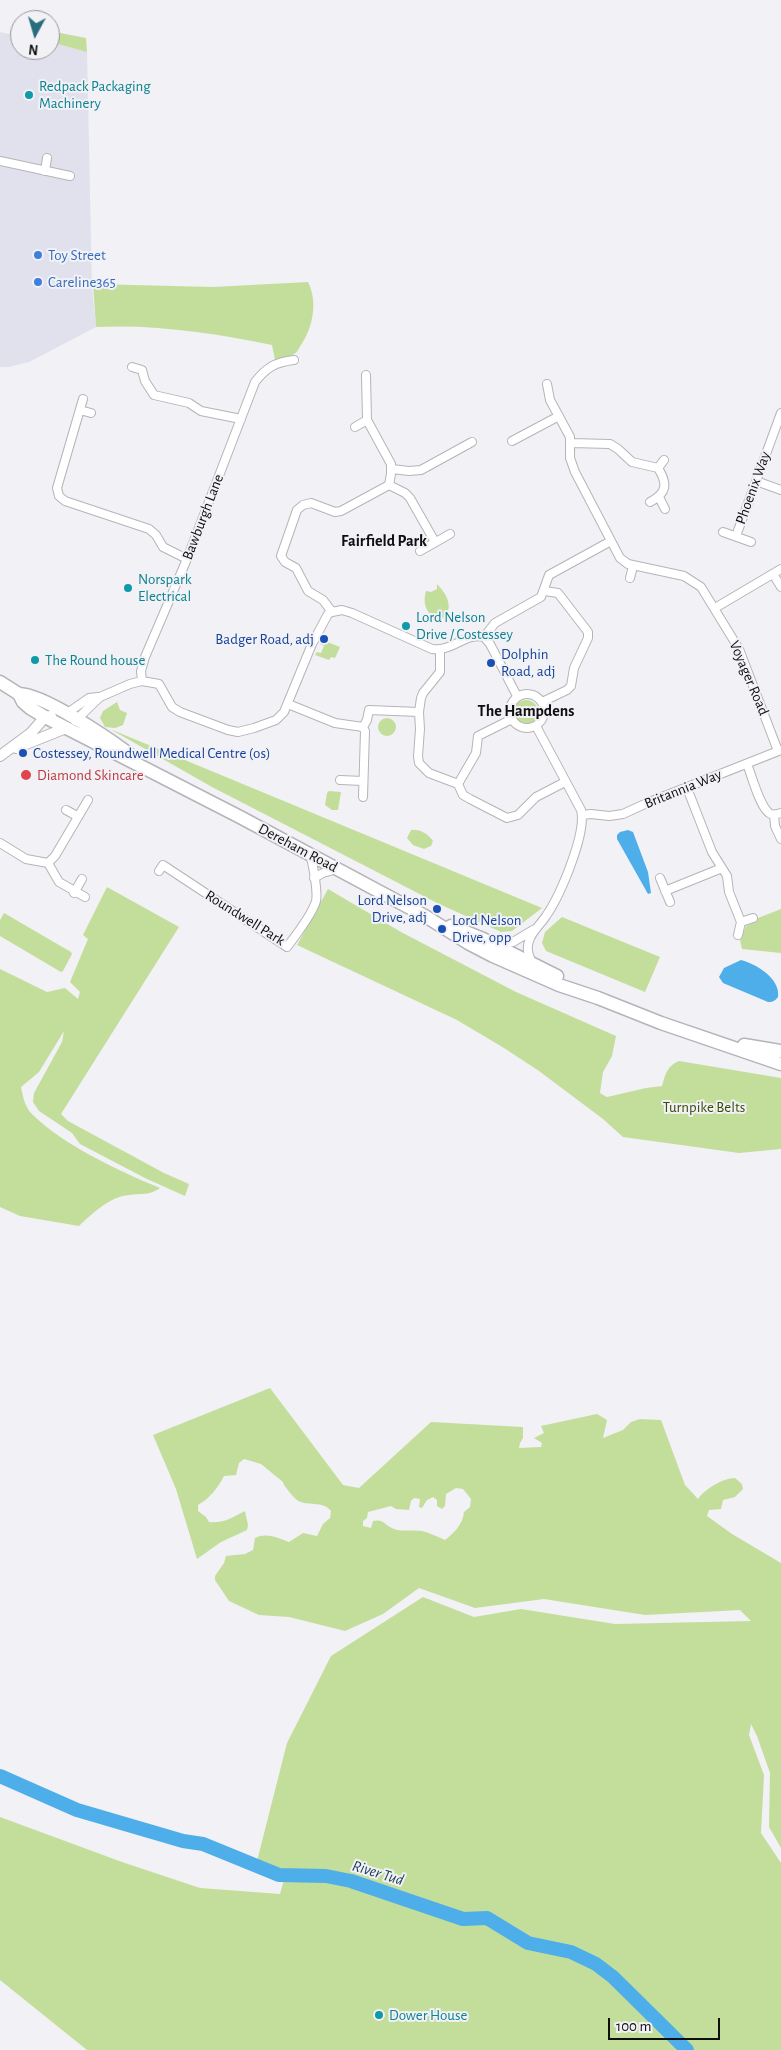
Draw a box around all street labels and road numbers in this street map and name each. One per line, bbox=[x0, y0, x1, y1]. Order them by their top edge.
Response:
street label: Phoenix Way bbox=[732, 449, 774, 527]
street label: Bawburgh Lane bbox=[178, 472, 228, 562]
street label: Voyager Road bbox=[725, 638, 773, 718]
street label: Britannia Way bbox=[642, 765, 724, 813]
street label: Dereham Road bbox=[255, 820, 341, 876]
street label: Roundwell Park bbox=[202, 886, 288, 950]

